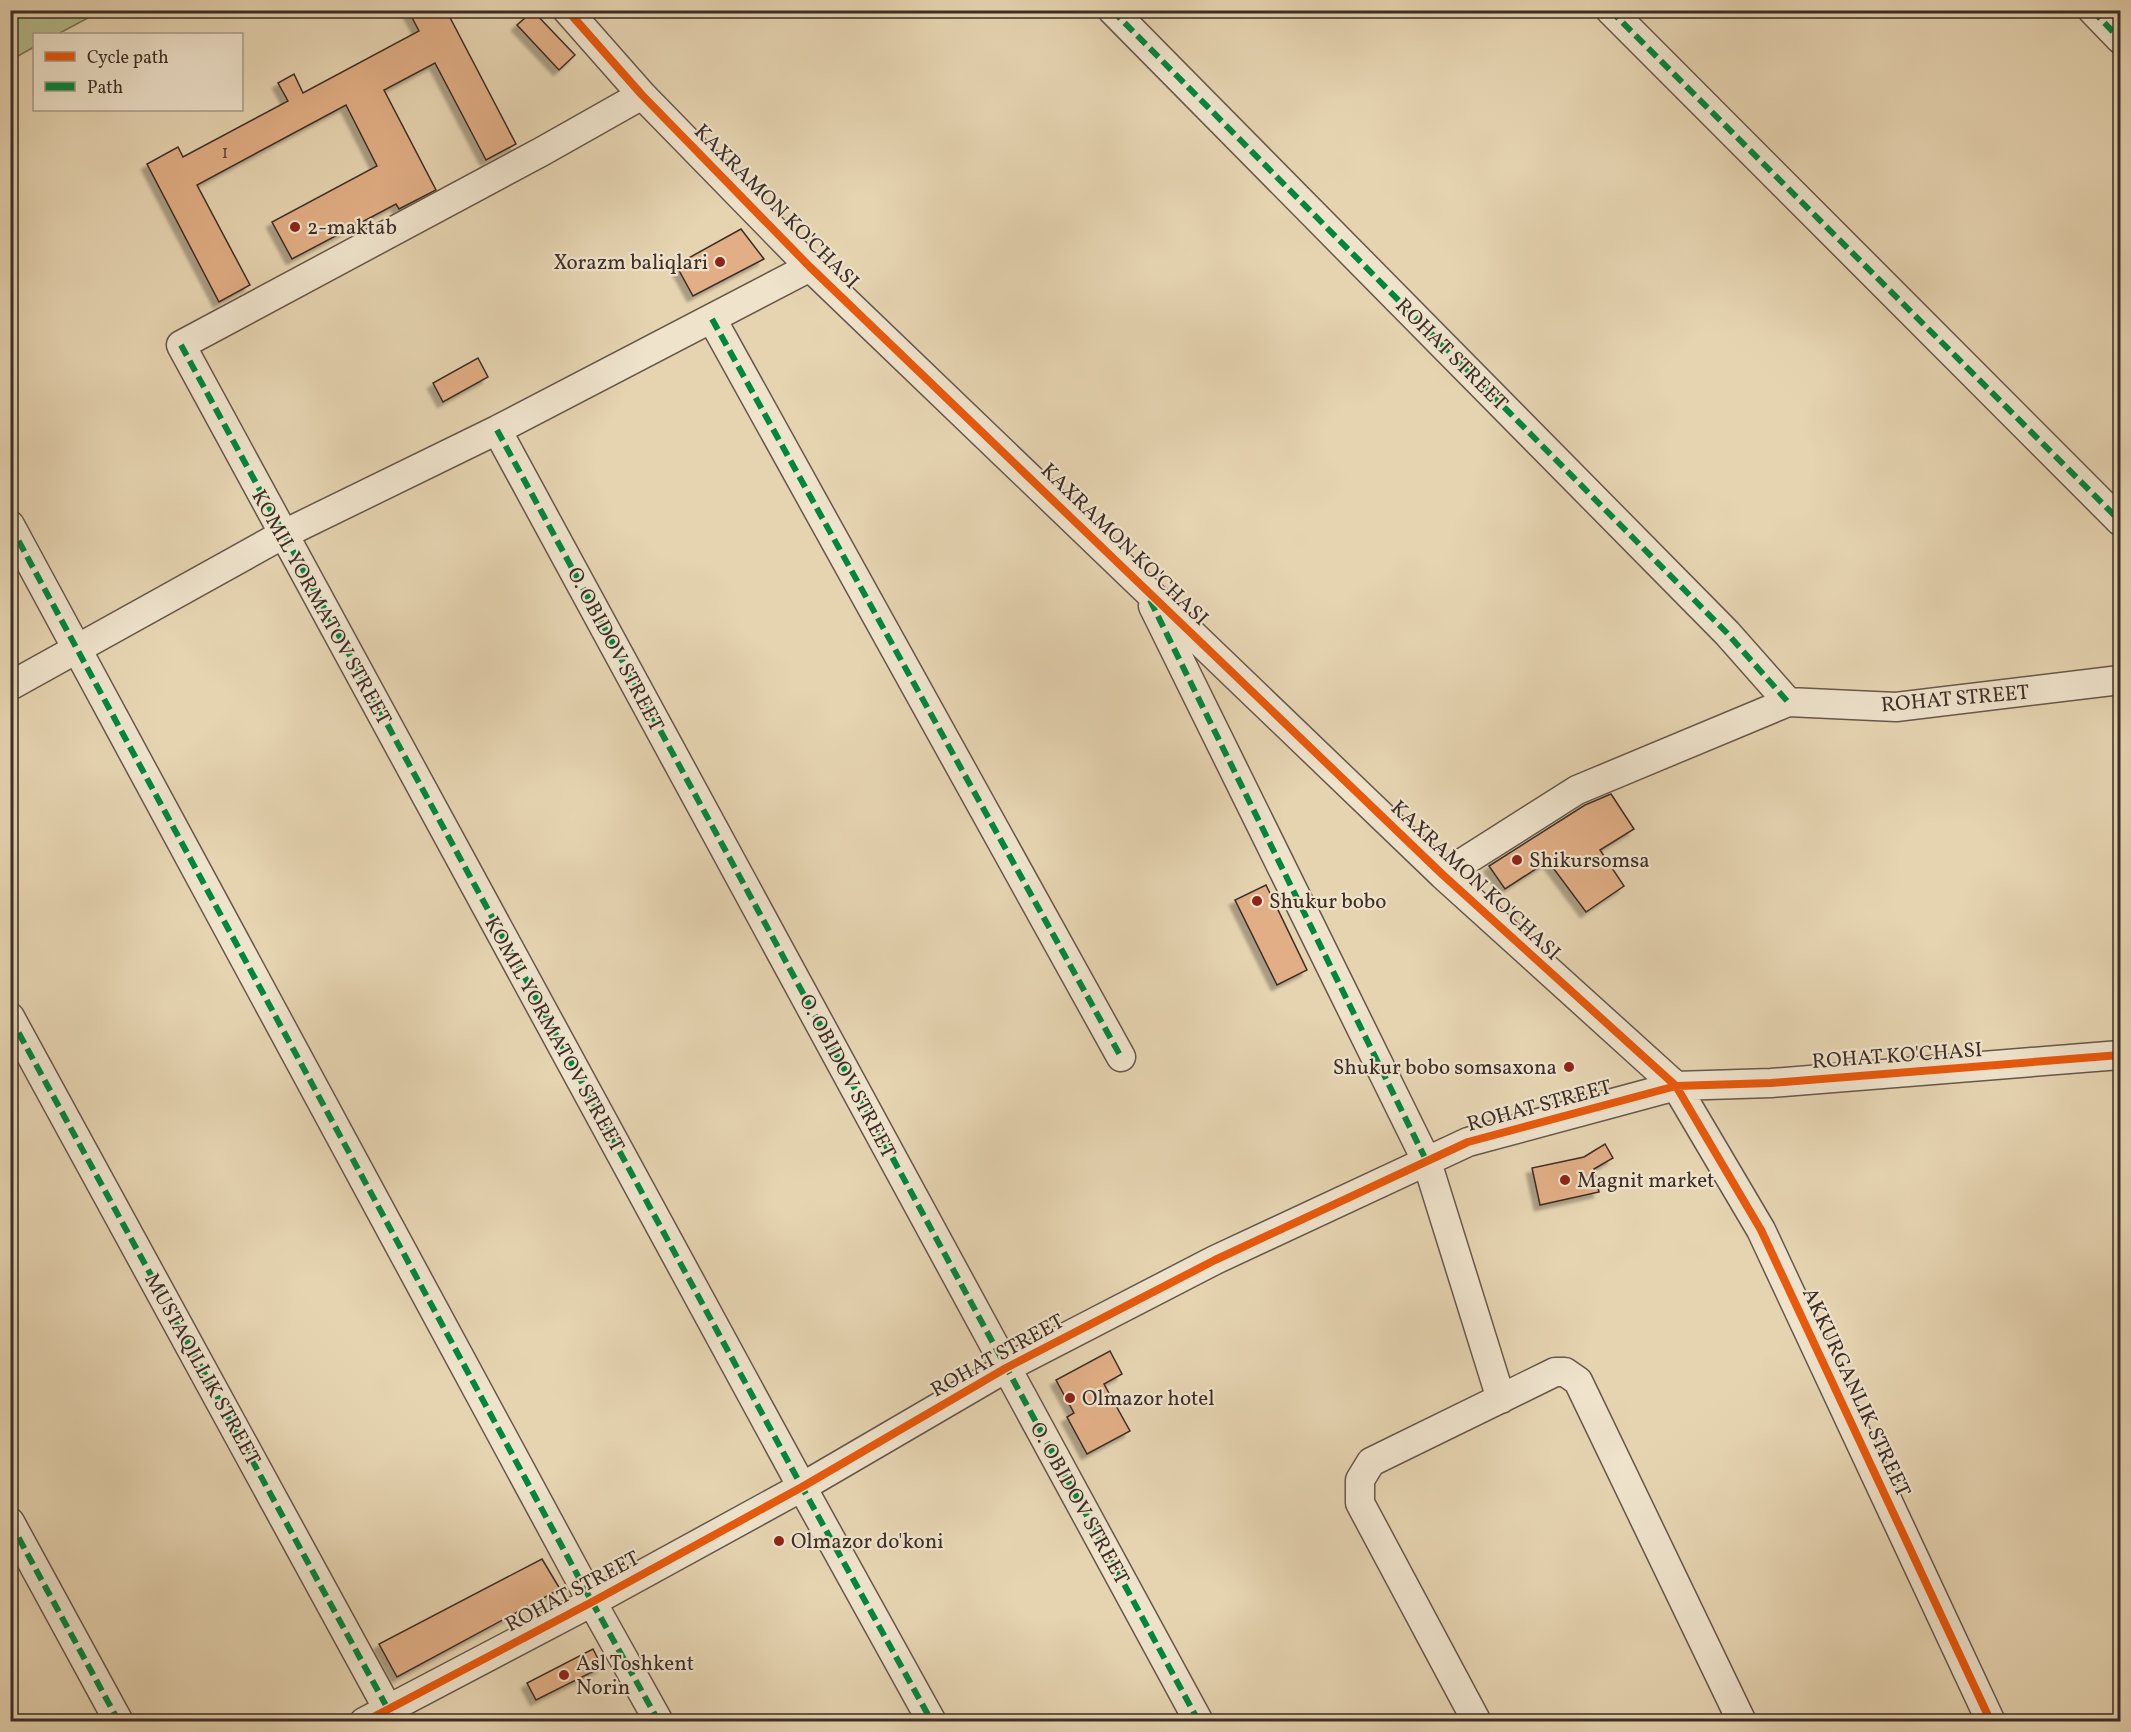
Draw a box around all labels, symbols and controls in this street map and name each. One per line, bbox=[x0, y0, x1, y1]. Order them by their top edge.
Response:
legend bbox=[33, 33, 243, 111]
text: Cycle path bbox=[87, 46, 169, 71]
text: Path bbox=[87, 76, 123, 101]
street label: KAXRAMON KO'CHASI bbox=[687, 118, 865, 296]
house number: 1 bbox=[222, 141, 228, 166]
place label: 2-maktab bbox=[307, 214, 397, 243]
marker: 2-maktab bbox=[288, 220, 302, 234]
place label: Xorazm baliqlari bbox=[553, 249, 708, 278]
marker: Xorazm baliqlari bbox=[713, 255, 727, 269]
street label: ROHAT STREET bbox=[1388, 292, 1514, 418]
street label: KAXRAMON KO'CHASI bbox=[1034, 457, 1214, 633]
street label: KOMIL YORMATOV STREET bbox=[244, 485, 398, 731]
street label: O. OBIDOV STREET bbox=[559, 562, 670, 737]
street label: ROHAT STREET bbox=[1880, 679, 2030, 720]
street label: KAXRAMON KO'CHASI bbox=[1384, 794, 1566, 968]
place label: Shikursomsa bbox=[1529, 847, 1650, 876]
marker: Shikursomsa bbox=[1510, 853, 1524, 867]
place label: Shukur bobo bbox=[1269, 888, 1386, 917]
marker: Shukur bobo bbox=[1250, 894, 1264, 908]
street label: KOMIL YORMATOV STREET bbox=[477, 912, 631, 1158]
street label: O. OBIDOV STREET bbox=[791, 989, 902, 1164]
street label: ROHAT KO'CHASI bbox=[1811, 1036, 1983, 1077]
place label: Shukur bobo somsaxona bbox=[1333, 1054, 1557, 1083]
marker: Shukur bobo somsaxona bbox=[1562, 1060, 1576, 1074]
street label: ROHAT STREET bbox=[1464, 1073, 1615, 1140]
place label: Magnit market bbox=[1577, 1167, 1714, 1196]
marker: Magnit market bbox=[1558, 1173, 1572, 1187]
street label: MUSTAQILLIK STREET bbox=[137, 1268, 267, 1471]
street label: AKKURGANLIK STREET bbox=[1794, 1283, 1917, 1502]
street label: ROHAT STREET bbox=[926, 1308, 1070, 1405]
place label: Olmazor hotel bbox=[1082, 1385, 1214, 1414]
marker: Olmazor hotel bbox=[1063, 1391, 1077, 1405]
street label: O. OBIDOV STREET bbox=[1022, 1417, 1136, 1590]
place label: Olmazor do'koni bbox=[791, 1528, 944, 1557]
marker: Olmazor do'koni bbox=[772, 1534, 786, 1548]
street label: ROHAT STREET bbox=[500, 1545, 645, 1640]
place label: Asl Toshkent Norin bbox=[576, 1650, 694, 1703]
marker: Asl Toshkent Norin bbox=[557, 1668, 571, 1682]

